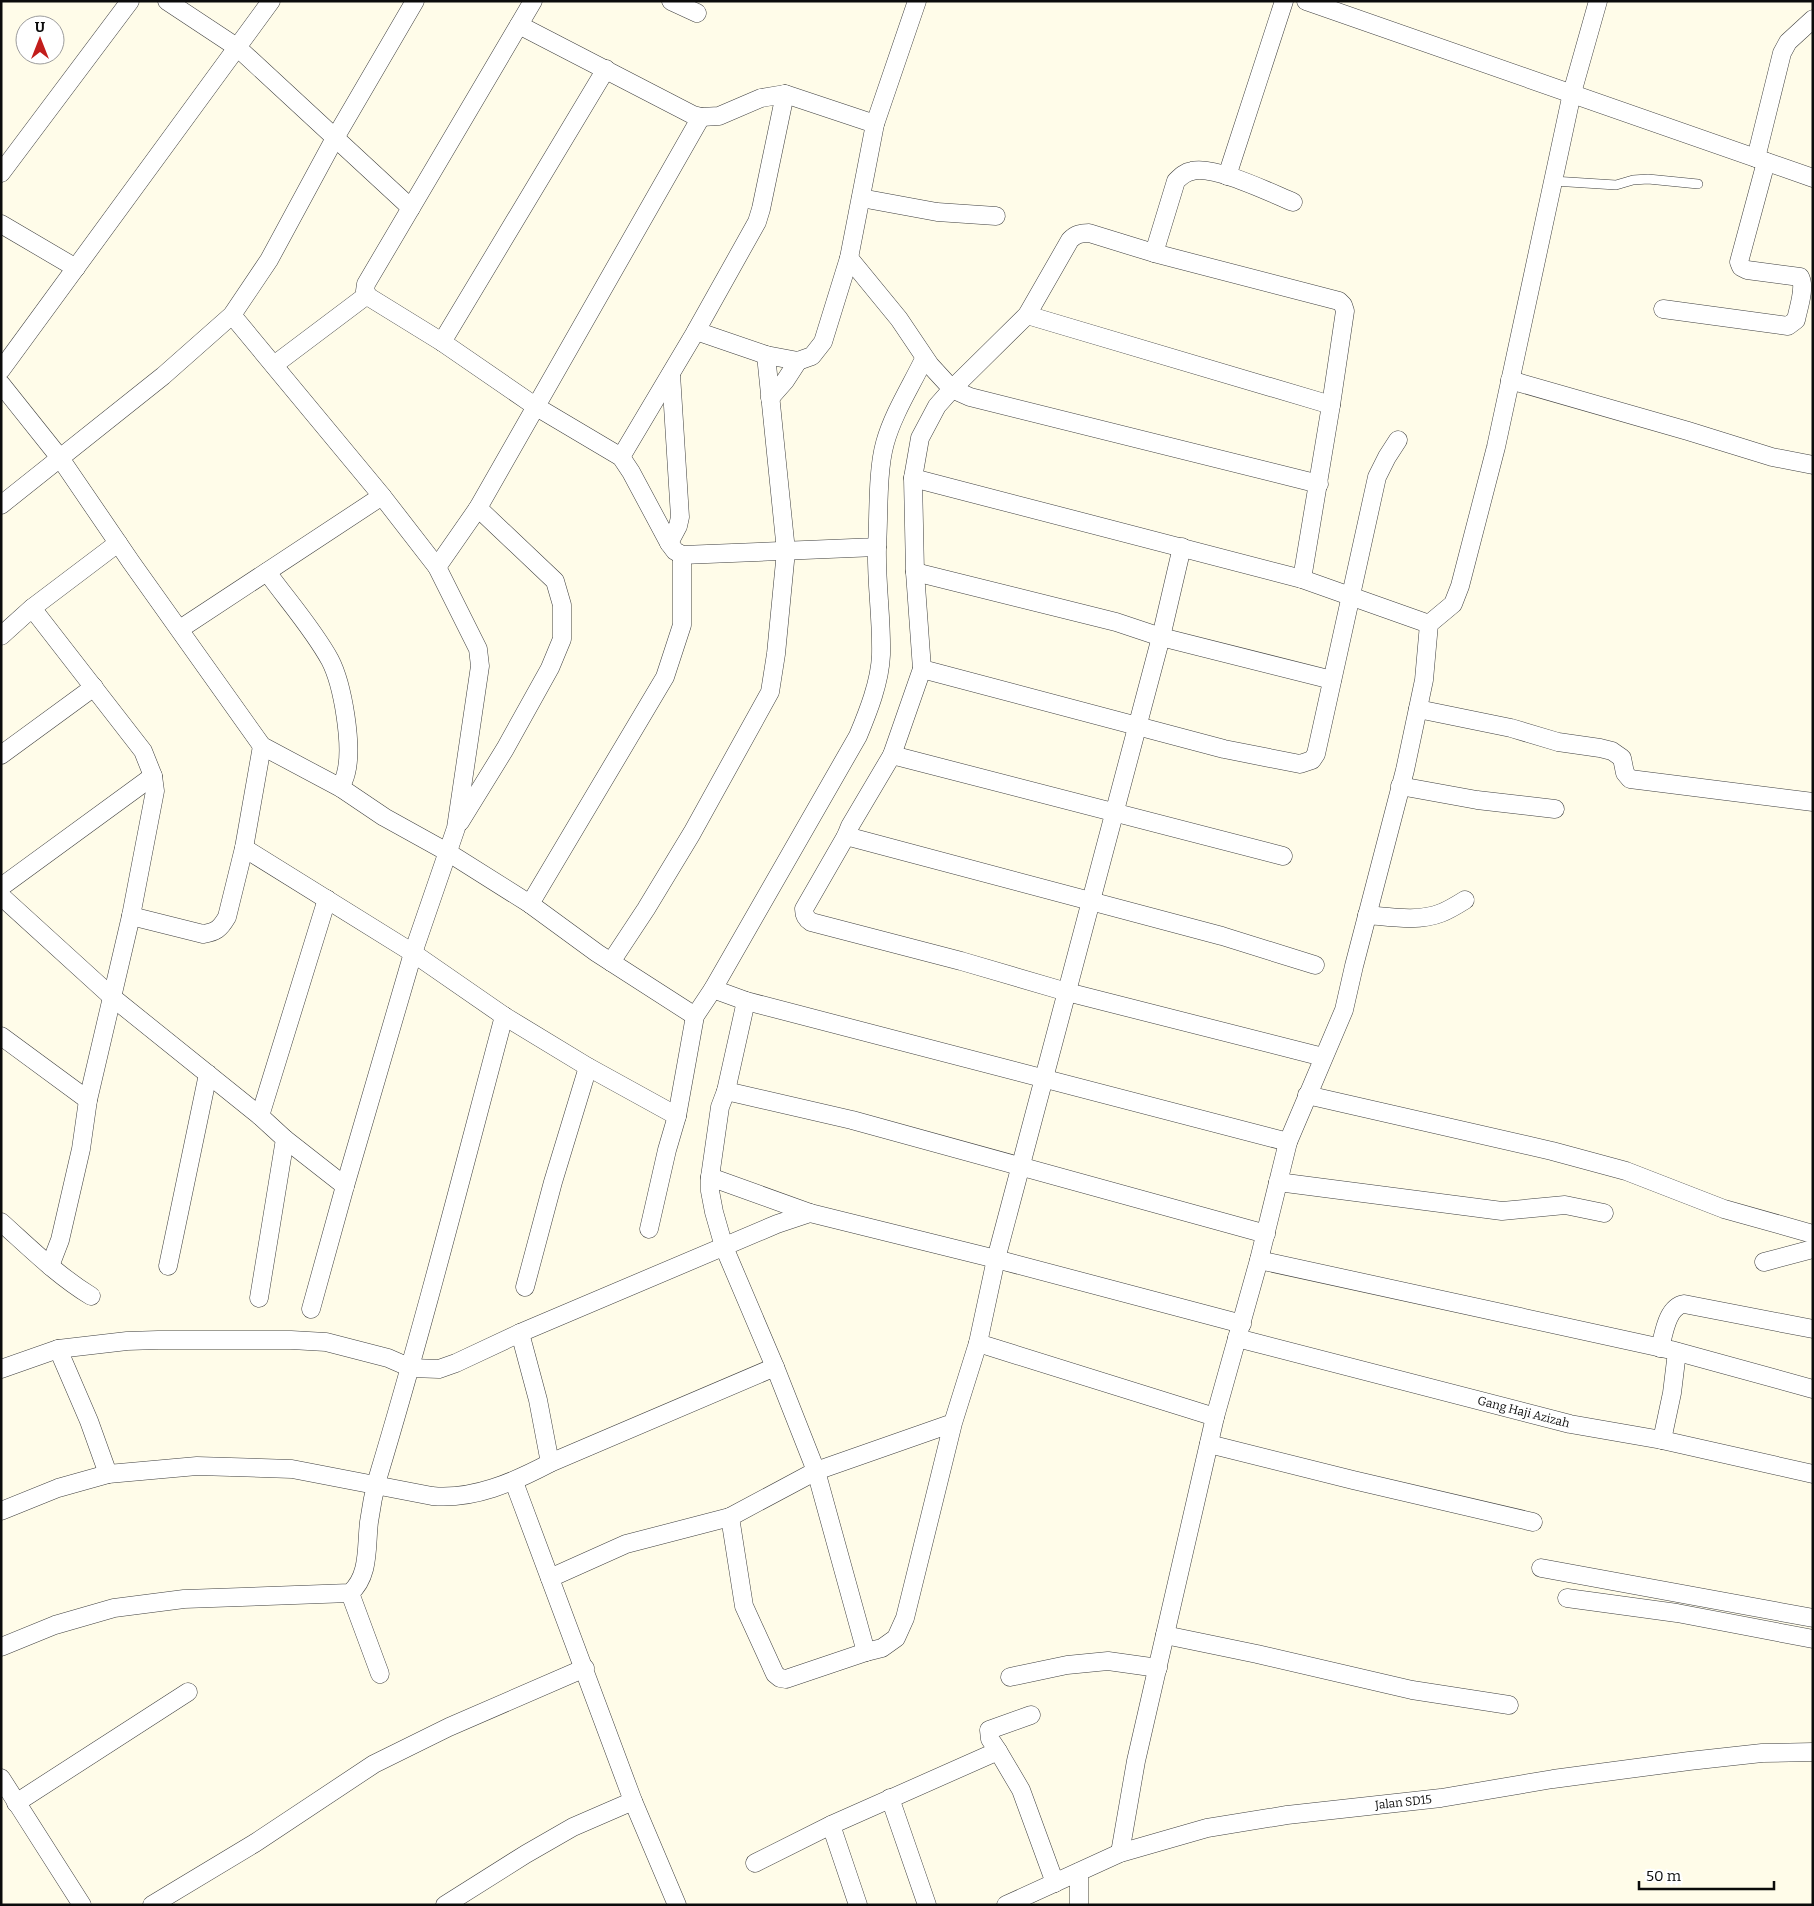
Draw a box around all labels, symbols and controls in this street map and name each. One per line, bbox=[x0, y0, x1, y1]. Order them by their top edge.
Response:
north arrow bbox=[15, 15, 65, 65]
text: U bbox=[35, 19, 46, 36]
street label: Gang Haji Azizah bbox=[1476, 1393, 1572, 1431]
street label: Jalan SD15 bbox=[1373, 1792, 1433, 1812]
scale bar bbox=[1639, 1858, 1774, 1890]
text: 50 m bbox=[1646, 1867, 1682, 1885]

